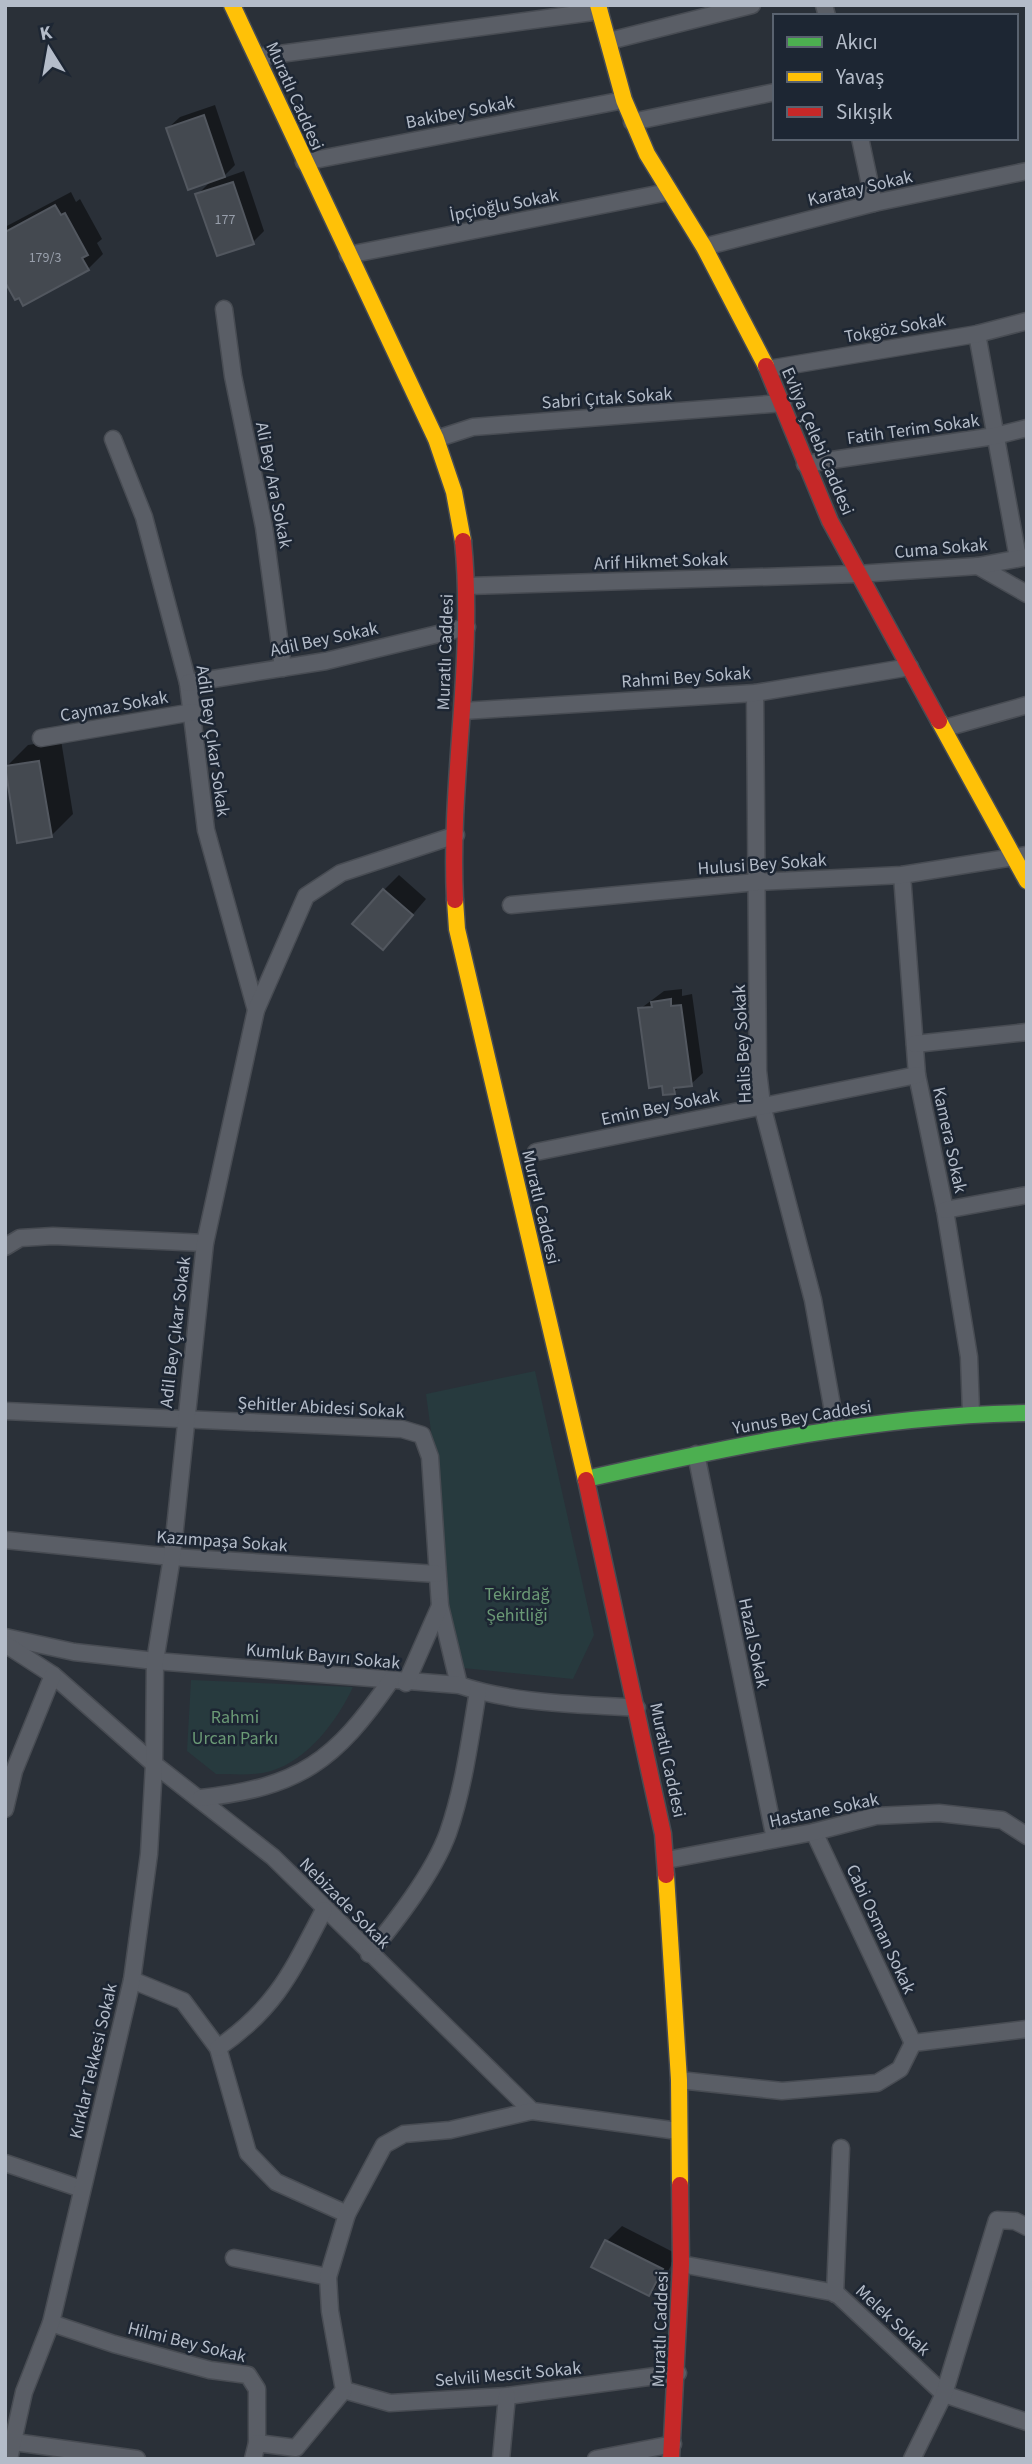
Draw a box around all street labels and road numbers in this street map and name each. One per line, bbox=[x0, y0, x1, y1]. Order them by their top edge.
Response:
street label: Muratlı Caddesi bbox=[259, 38, 330, 154]
street label: Bakibey Sokak bbox=[404, 90, 517, 135]
street label: Karatay Sokak bbox=[805, 164, 915, 213]
street label: İpçioğlu Sokak bbox=[448, 183, 561, 228]
street label: Tokgöz Sokak bbox=[842, 307, 948, 350]
street label: Evliya Çelebi Caddesi bbox=[775, 363, 860, 519]
street label: Sabri Çıtak Sokak bbox=[541, 381, 673, 416]
street label: Fatih Terim Sokak bbox=[845, 408, 981, 451]
street label: Ali Bey Ara Sokak bbox=[249, 420, 298, 551]
street label: Cuma Sokak bbox=[893, 532, 989, 565]
street label: Arif Hikmet Sokak bbox=[594, 547, 728, 576]
street label: Muratlı Caddesi bbox=[431, 593, 460, 711]
street label: Adil Bey Sokak bbox=[268, 616, 381, 663]
street label: Rahmi Bey Sokak bbox=[620, 661, 752, 694]
street label: Adil Bey Çıkar Sokak bbox=[190, 664, 236, 818]
street label: Caymaz Sokak bbox=[58, 685, 170, 728]
street label: Hulusi Bey Sokak bbox=[697, 848, 827, 881]
street label: Halis Bey Sokak bbox=[727, 984, 758, 1104]
street label: Emin Bey Sokak bbox=[599, 1083, 721, 1132]
street label: Kamera Sokak bbox=[926, 1085, 973, 1196]
street label: Muratlı Caddesi bbox=[515, 1148, 566, 1267]
street label: Adil Bey Çıkar Sokak bbox=[154, 1255, 197, 1409]
street label: Şehitler Abidesi Sokak bbox=[237, 1391, 405, 1424]
street label: Yunus Bey Caddesi bbox=[730, 1394, 873, 1441]
street label: Kazımpaşa Sokak bbox=[155, 1524, 289, 1559]
street label: Hazal Sokak bbox=[732, 1596, 775, 1690]
street label: Kumluk Bayırı Sokak bbox=[245, 1637, 401, 1676]
street label: Muratlı Caddesi bbox=[643, 1701, 692, 1820]
street label: Hastane Sokak bbox=[767, 1787, 881, 1834]
street label: Nebizade Sokak bbox=[293, 1852, 396, 1955]
street label: Cabi Osman Sokak bbox=[840, 1860, 922, 1998]
street label: Kırklar Tekkesi Sokak bbox=[63, 1981, 124, 2141]
street label: Muratlı Caddesi bbox=[646, 2270, 675, 2388]
street label: Melek Sokak bbox=[850, 2279, 936, 2362]
street label: Hilmi Bey Sokak bbox=[125, 2316, 249, 2369]
street label: Selvili Mescit Sokak bbox=[434, 2356, 582, 2393]

